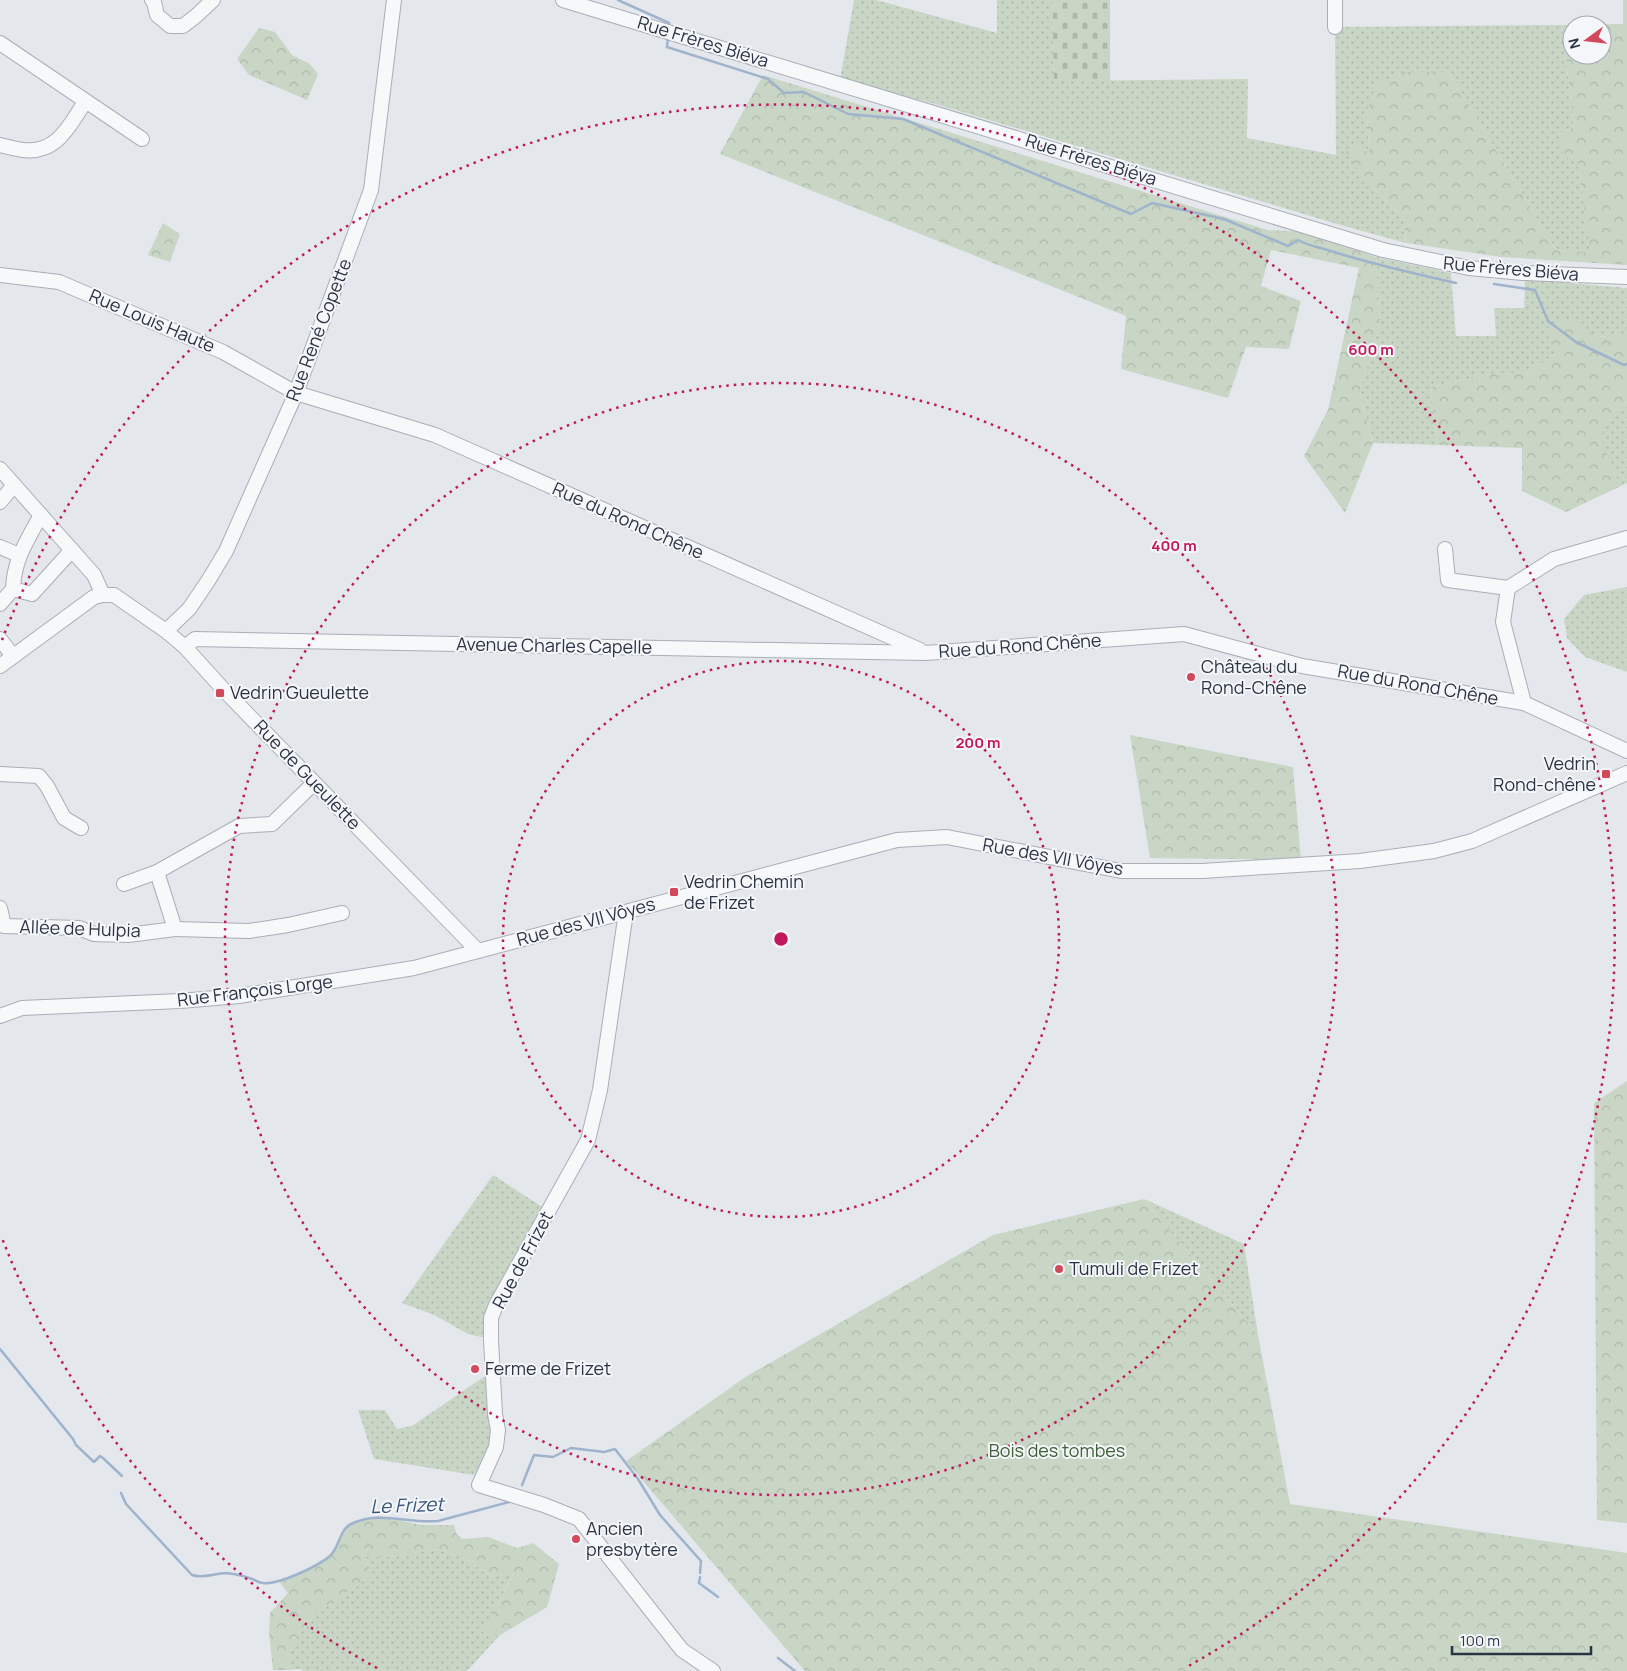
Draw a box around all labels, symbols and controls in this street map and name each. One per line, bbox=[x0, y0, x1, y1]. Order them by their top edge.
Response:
street label: Rue Frères Biéva bbox=[635, 10, 772, 72]
north arrow bbox=[1562, 15, 1612, 65]
text: N bbox=[1563, 36, 1584, 51]
street label: Rue Frères Biéva bbox=[1023, 128, 1160, 190]
street label: Rue Frères Biéva bbox=[1442, 250, 1580, 286]
street label: Rue René Copette bbox=[280, 255, 356, 405]
street label: Rue Louis Haute bbox=[86, 283, 219, 357]
text: 600 m bbox=[1348, 339, 1394, 360]
street label: Rue du Rond Chêne bbox=[549, 476, 708, 564]
text: 400 m bbox=[1151, 535, 1197, 556]
street label: Rue du Rond Chêne bbox=[938, 627, 1102, 663]
street label: Avenue Charles Capelle bbox=[456, 631, 652, 659]
place label: Château du Rond-Chêne bbox=[1201, 654, 1307, 699]
street label: Rue du Rond Chêne bbox=[1336, 658, 1501, 710]
marker: Château du Rond-Chêne bbox=[1185, 671, 1197, 683]
place label: Vedrin Gueulette bbox=[230, 680, 369, 704]
marker: Vedrin Gueulette bbox=[214, 687, 226, 699]
street label: Rue de Gueulette bbox=[249, 714, 366, 834]
text: 200 m bbox=[955, 732, 1001, 753]
place label: Vedrin Rond-chêne bbox=[1493, 751, 1596, 796]
marker: Vedrin Rond-chêne bbox=[1600, 768, 1612, 780]
street label: Rue des VII Vôyes bbox=[981, 832, 1125, 880]
place label: Vedrin Chemin de Frizet bbox=[684, 869, 804, 914]
marker: Vedrin Chemin de Frizet bbox=[668, 886, 680, 898]
street label: Rue des VII Vôyes bbox=[514, 891, 658, 951]
street label: Allée de Hulpia bbox=[19, 914, 141, 942]
centre of rings bbox=[772, 930, 790, 948]
street label: Rue François Lorge bbox=[176, 969, 334, 1011]
street label: Rue de Frizet bbox=[486, 1207, 558, 1313]
place label: Tumuli de Frizet bbox=[1069, 1256, 1199, 1280]
marker: Tumuli de Frizet bbox=[1053, 1263, 1065, 1275]
place label: Ferme de Frizet bbox=[485, 1356, 611, 1380]
marker: Ferme de Frizet bbox=[469, 1363, 481, 1375]
park label: Bois des tombes bbox=[989, 1438, 1125, 1462]
water label: Le Frizet bbox=[370, 1491, 447, 1519]
place label: Ancien presbytère bbox=[586, 1516, 678, 1561]
marker: Ancien presbytère bbox=[570, 1533, 582, 1545]
scale bar bbox=[1452, 1624, 1591, 1656]
text: 100 m bbox=[1460, 1630, 1500, 1651]

